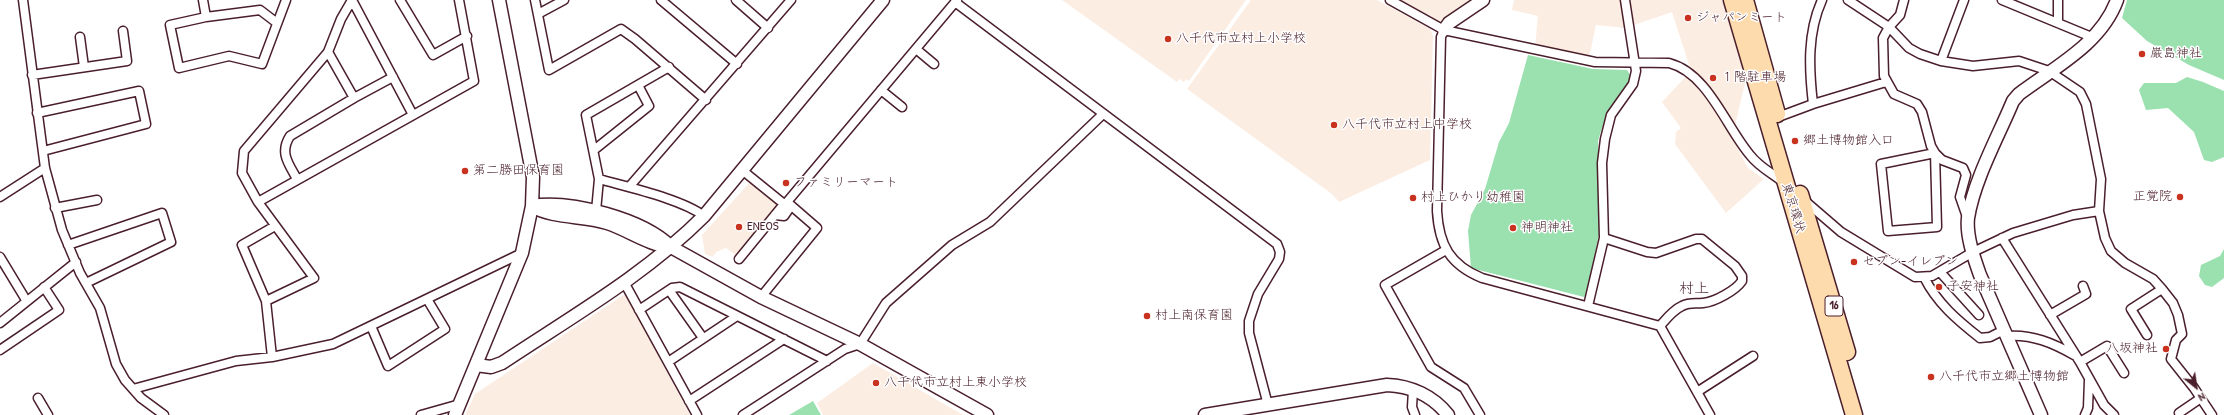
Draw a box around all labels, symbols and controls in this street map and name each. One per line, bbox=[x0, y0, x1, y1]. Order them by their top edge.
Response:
place label: ジャパンミート bbox=[1696, 10, 1787, 26]
marker: ジャパンミート bbox=[1683, 13, 1693, 23]
place label: 八千代市立村上小学校 bbox=[1176, 31, 1306, 47]
marker: 八千代市立村上小学校 bbox=[1163, 34, 1173, 44]
place label: 巌島神社 bbox=[2150, 46, 2202, 62]
marker: 巌島神社 bbox=[2137, 49, 2147, 59]
place label: １階駐車場 bbox=[1721, 70, 1786, 86]
marker: １階駐車場 bbox=[1708, 73, 1718, 83]
place label: 八千代市立村上中学校 bbox=[1342, 117, 1472, 133]
marker: 八千代市立村上中学校 bbox=[1329, 120, 1339, 130]
place label: 郷土博物館入口 bbox=[1803, 133, 1894, 149]
marker: 郷土博物館入口 bbox=[1790, 136, 1800, 146]
place label: 第二勝田保育園 bbox=[473, 163, 564, 179]
marker: 第二勝田保育園 bbox=[460, 166, 470, 176]
place label: ファミリーマート bbox=[794, 175, 898, 191]
marker: ファミリーマート bbox=[781, 178, 791, 188]
street label: 東京環状 bbox=[1778, 181, 1808, 235]
place label: 正覚院 bbox=[2133, 189, 2172, 205]
place label: 村上ひかり幼稚園 bbox=[1421, 190, 1525, 206]
marker: 正覚院 bbox=[2175, 192, 2185, 202]
marker: 村上ひかり幼稚園 bbox=[1408, 193, 1418, 203]
place label: ENEOS bbox=[747, 219, 779, 235]
place label: 神明神社 bbox=[1521, 220, 1573, 236]
marker: ENEOS bbox=[734, 222, 744, 232]
marker: 神明神社 bbox=[1508, 223, 1518, 233]
place label: セブン-イレブン bbox=[1862, 254, 1958, 270]
marker: セブン-イレブン bbox=[1849, 257, 1859, 267]
place label: 子安神社 bbox=[1947, 279, 1999, 295]
district label: 村上 bbox=[1679, 280, 1709, 298]
marker: 子安神社 bbox=[1934, 282, 1944, 292]
road number: 16 bbox=[1825, 296, 1843, 316]
place label: 村上南保育園 bbox=[1155, 308, 1233, 324]
marker: 村上南保育園 bbox=[1142, 311, 1152, 321]
place label: 八坂神社 bbox=[2106, 341, 2158, 357]
marker: 八坂神社 bbox=[2161, 344, 2171, 354]
north arrow bbox=[2176, 367, 2216, 407]
place label: 八千代市立郷土博物館 bbox=[1939, 369, 2069, 385]
marker: 八千代市立郷土博物館 bbox=[1926, 372, 1936, 382]
place label: 八千代市立村上東小学校 bbox=[884, 375, 1027, 391]
marker: 八千代市立村上東小学校 bbox=[871, 378, 881, 388]
text: N bbox=[2196, 390, 2208, 405]

